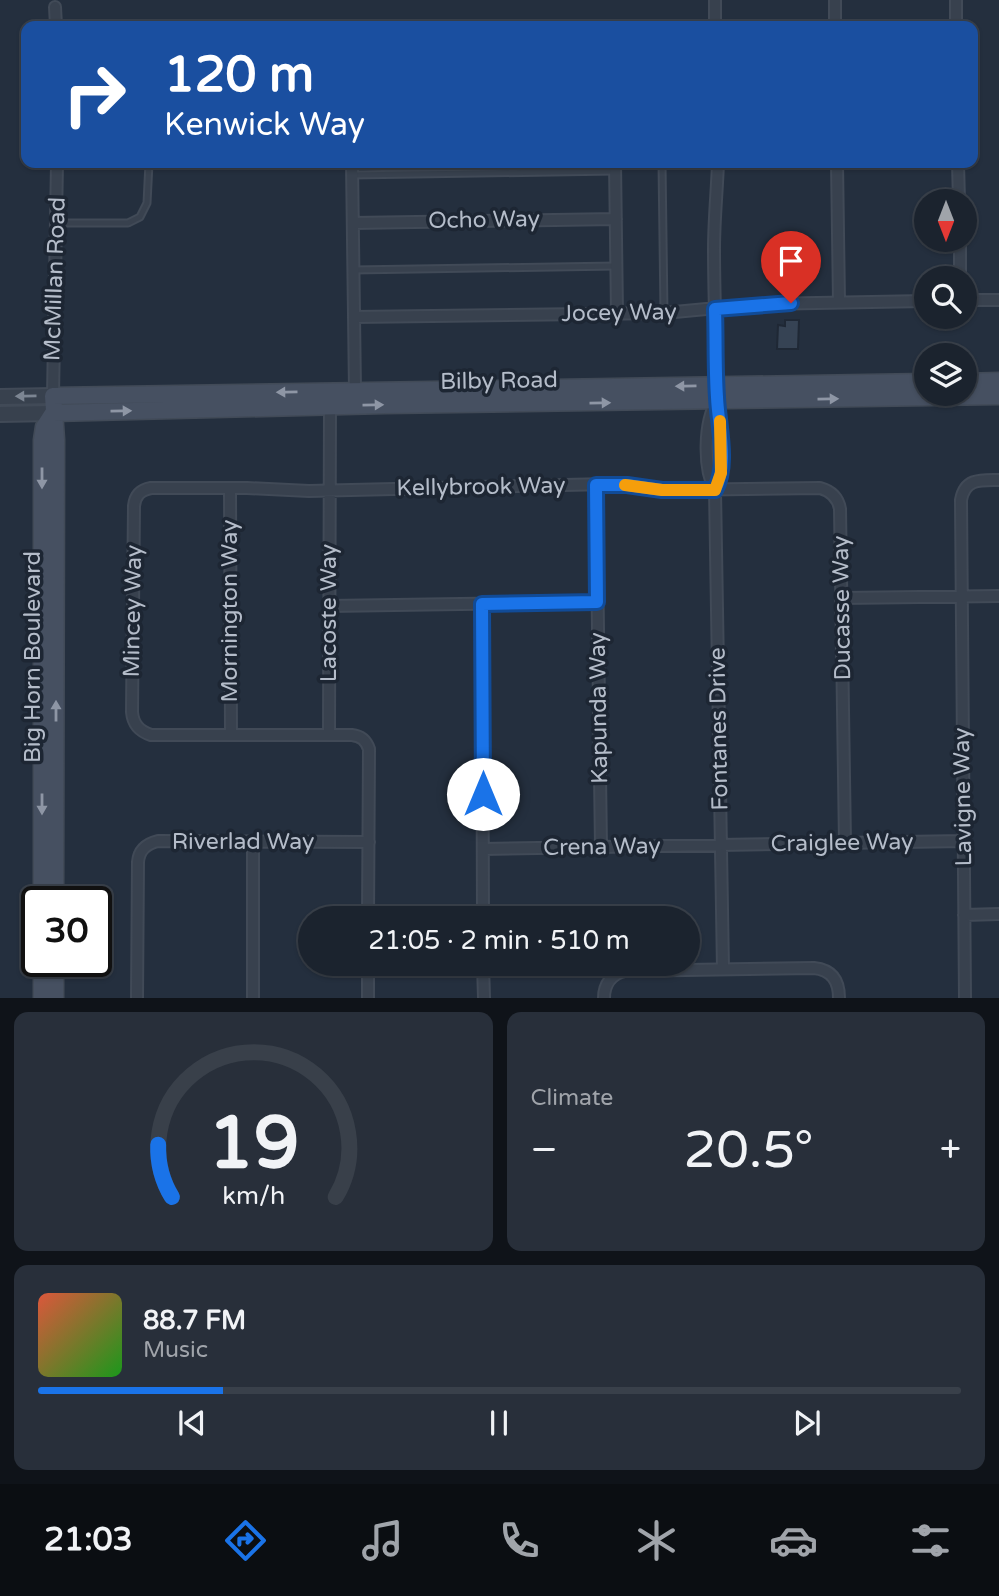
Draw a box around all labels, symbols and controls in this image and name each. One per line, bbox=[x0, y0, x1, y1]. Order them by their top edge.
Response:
text: 120 m bbox=[164, 46, 314, 105]
icon: right bbox=[49, 49, 140, 140]
text: Kenwick Way bbox=[164, 106, 365, 144]
north arrow bbox=[914, 189, 976, 252]
map controls bbox=[914, 189, 977, 406]
street label: McMillan Road bbox=[38, 197, 72, 361]
street label: Ocho Way bbox=[428, 205, 540, 235]
pin bbox=[761, 231, 821, 303]
icon: arrive bbox=[772, 242, 810, 280]
button: search bbox=[914, 266, 977, 329]
street label: Jocey Way bbox=[561, 298, 677, 328]
button: layers bbox=[914, 343, 977, 406]
street label: Bilby Road bbox=[440, 366, 558, 396]
one-way arrow bbox=[675, 380, 697, 391]
one-way arrow bbox=[276, 386, 298, 398]
one-way arrow bbox=[15, 391, 37, 402]
one-way arrow bbox=[817, 393, 839, 405]
one-way arrow bbox=[590, 397, 612, 408]
one-way arrow bbox=[362, 400, 384, 411]
one-way arrow bbox=[110, 405, 132, 417]
one-way arrow bbox=[36, 467, 48, 489]
street label: Kellybrook Way bbox=[396, 472, 566, 502]
street label: Mornington Way bbox=[216, 520, 244, 702]
street label: Ducasse Way bbox=[827, 535, 857, 681]
street label: Lacoste Way bbox=[315, 544, 343, 682]
street label: Mincey Way bbox=[118, 545, 148, 677]
street label: Big Horn Boulevard bbox=[19, 551, 47, 763]
street label: Kapunda Way bbox=[584, 632, 614, 784]
street label: Fontanes Drive bbox=[704, 647, 734, 811]
one-way arrow bbox=[50, 699, 62, 721]
street label: Lavigne Way bbox=[948, 727, 978, 867]
position arrow bbox=[446, 757, 520, 831]
one-way arrow bbox=[36, 793, 48, 815]
street label: Riverlad Way bbox=[172, 828, 314, 856]
street label: Craiglee Way bbox=[770, 828, 914, 858]
street label: Crena Way bbox=[543, 832, 661, 862]
speed limit sign: 30 bbox=[21, 886, 112, 977]
text: 21:05 · 2 min · 510 m bbox=[368, 925, 630, 956]
text: Climate bbox=[531, 1084, 613, 1112]
text: 19 bbox=[208, 1101, 299, 1189]
text: 20.5° bbox=[684, 1119, 814, 1182]
text: − bbox=[531, 1127, 558, 1173]
text: + bbox=[940, 1127, 961, 1173]
text: km/h bbox=[222, 1181, 285, 1211]
text: 88.7 FM bbox=[143, 1305, 246, 1336]
text: Music bbox=[143, 1336, 208, 1364]
icon: previous bbox=[173, 1404, 211, 1442]
icon: pause bbox=[480, 1404, 518, 1442]
icon: next bbox=[788, 1404, 826, 1442]
icon: directions bbox=[221, 1516, 270, 1565]
icon: music bbox=[358, 1516, 407, 1565]
icon: phone bbox=[495, 1516, 544, 1565]
icon: climate bbox=[632, 1516, 681, 1565]
icon: car bbox=[769, 1516, 818, 1565]
icon: filters bbox=[906, 1516, 955, 1565]
text: 21:03 bbox=[44, 1521, 133, 1559]

